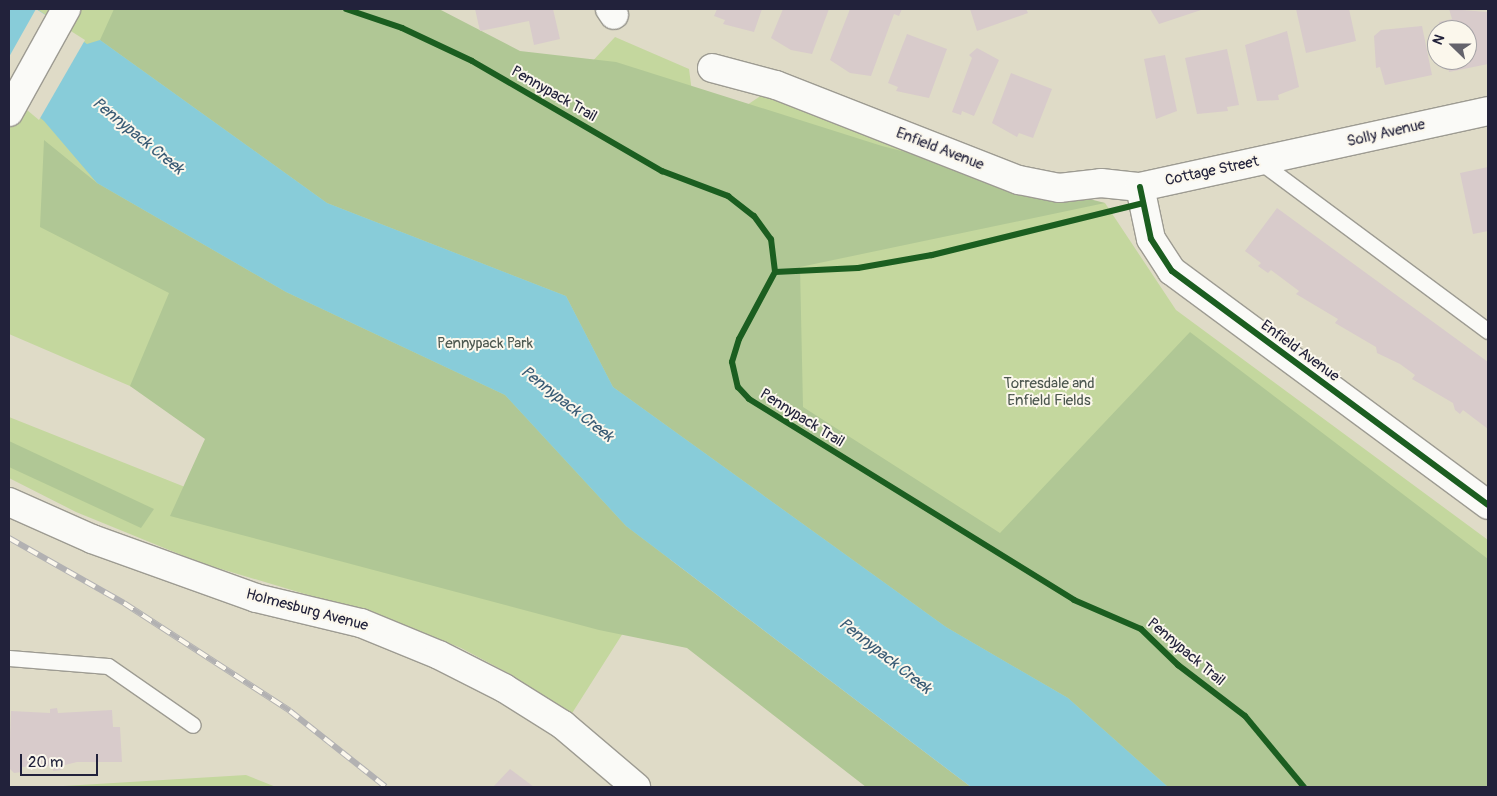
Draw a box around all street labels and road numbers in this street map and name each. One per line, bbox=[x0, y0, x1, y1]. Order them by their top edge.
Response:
street label: Pennypack Trail bbox=[508, 62, 600, 126]
street label: Solly Avenue bbox=[1345, 115, 1427, 151]
street label: Enfield Avenue bbox=[893, 124, 987, 174]
street label: Cottage Street bbox=[1164, 152, 1260, 190]
street label: Enfield Avenue bbox=[1257, 316, 1343, 386]
street label: Pennypack Trail bbox=[756, 385, 848, 451]
street label: Holmesburg Avenue bbox=[244, 585, 370, 635]
street label: Pennypack Trail bbox=[1143, 614, 1229, 690]

